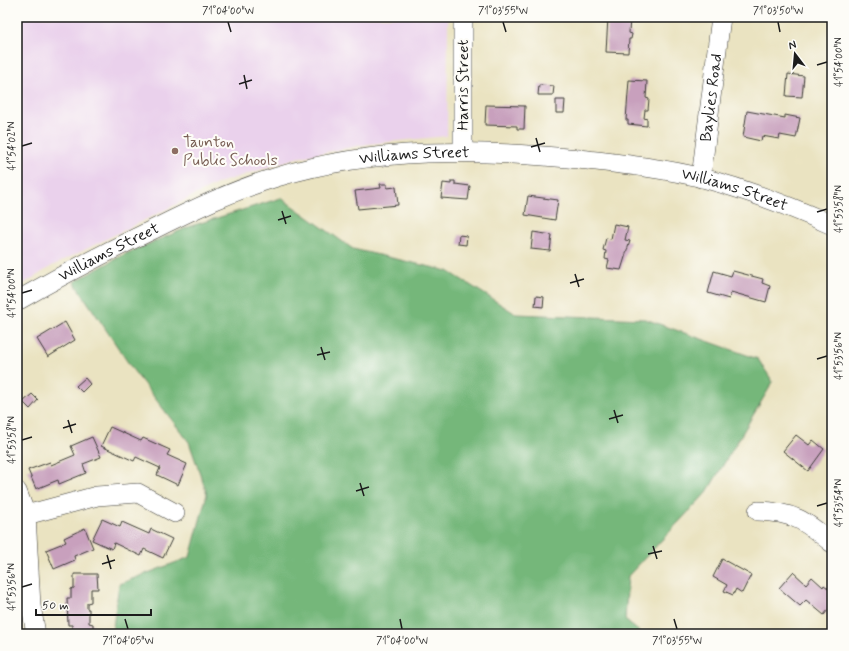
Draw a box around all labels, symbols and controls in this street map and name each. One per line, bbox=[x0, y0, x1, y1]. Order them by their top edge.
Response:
text: 71°04'00"W bbox=[202, 4, 254, 18]
text: 71°03'55"W bbox=[478, 4, 528, 18]
text: 71°03'50"W bbox=[753, 4, 803, 18]
north arrow bbox=[775, 34, 815, 74]
text: 41°54'00"N bbox=[832, 37, 846, 87]
text: N bbox=[787, 38, 798, 53]
street label: Harris Street bbox=[453, 40, 474, 130]
street label: Baylies Road bbox=[695, 52, 727, 143]
text: 41°54'02"N bbox=[5, 121, 19, 170]
place label: Taunton Public Schools bbox=[183, 132, 278, 171]
street label: Williams Street bbox=[358, 142, 470, 169]
marker: Taunton Public Schools bbox=[170, 146, 180, 156]
street label: Williams Street bbox=[680, 163, 791, 216]
text: 41°53'58"N bbox=[832, 185, 846, 233]
street label: Williams Street bbox=[55, 217, 163, 286]
text: 41°54'00"N bbox=[5, 268, 19, 318]
text: 41°53'56"N bbox=[832, 332, 846, 380]
text: 41°53'58"N bbox=[5, 416, 19, 464]
text: 41°53'54"N bbox=[832, 479, 846, 527]
text: 41°53'56"N bbox=[5, 563, 19, 611]
scale bar bbox=[36, 591, 151, 617]
text: 50 m bbox=[42, 598, 69, 614]
text: 71°04'05"W bbox=[102, 634, 154, 648]
text: 71°04'00"W bbox=[376, 634, 428, 648]
text: 71°03'55"W bbox=[652, 634, 702, 648]

